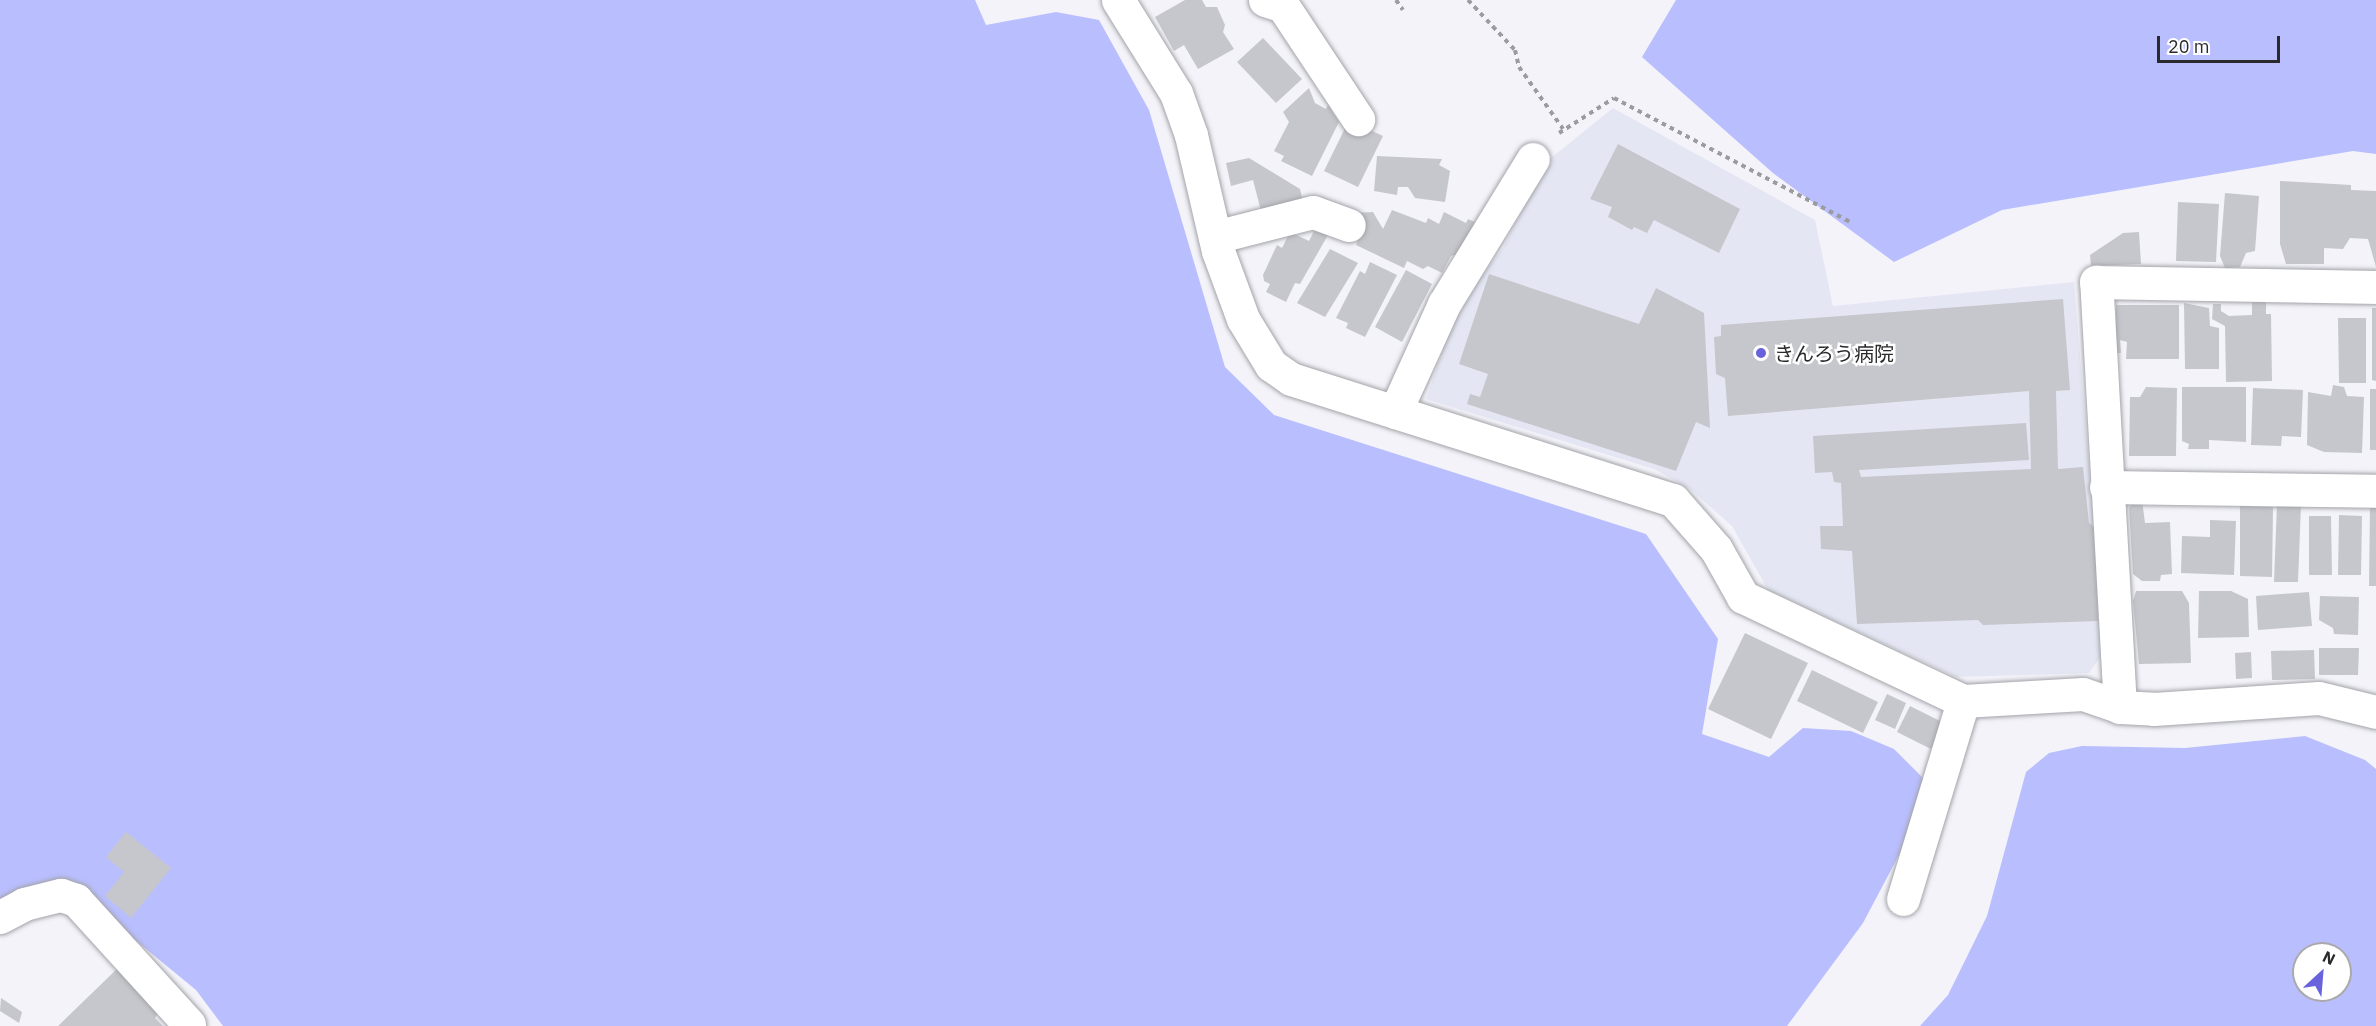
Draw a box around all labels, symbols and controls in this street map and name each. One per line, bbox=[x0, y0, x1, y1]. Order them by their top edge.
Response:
scale bar bbox=[2160, 24, 2283, 62]
text: 20 m bbox=[2168, 35, 2210, 58]
place label: きんろう病院 bbox=[1774, 341, 1894, 365]
marker: きんろう病院 bbox=[1752, 344, 1770, 362]
north arrow bbox=[2292, 942, 2352, 1002]
text: N bbox=[2319, 946, 2339, 969]

